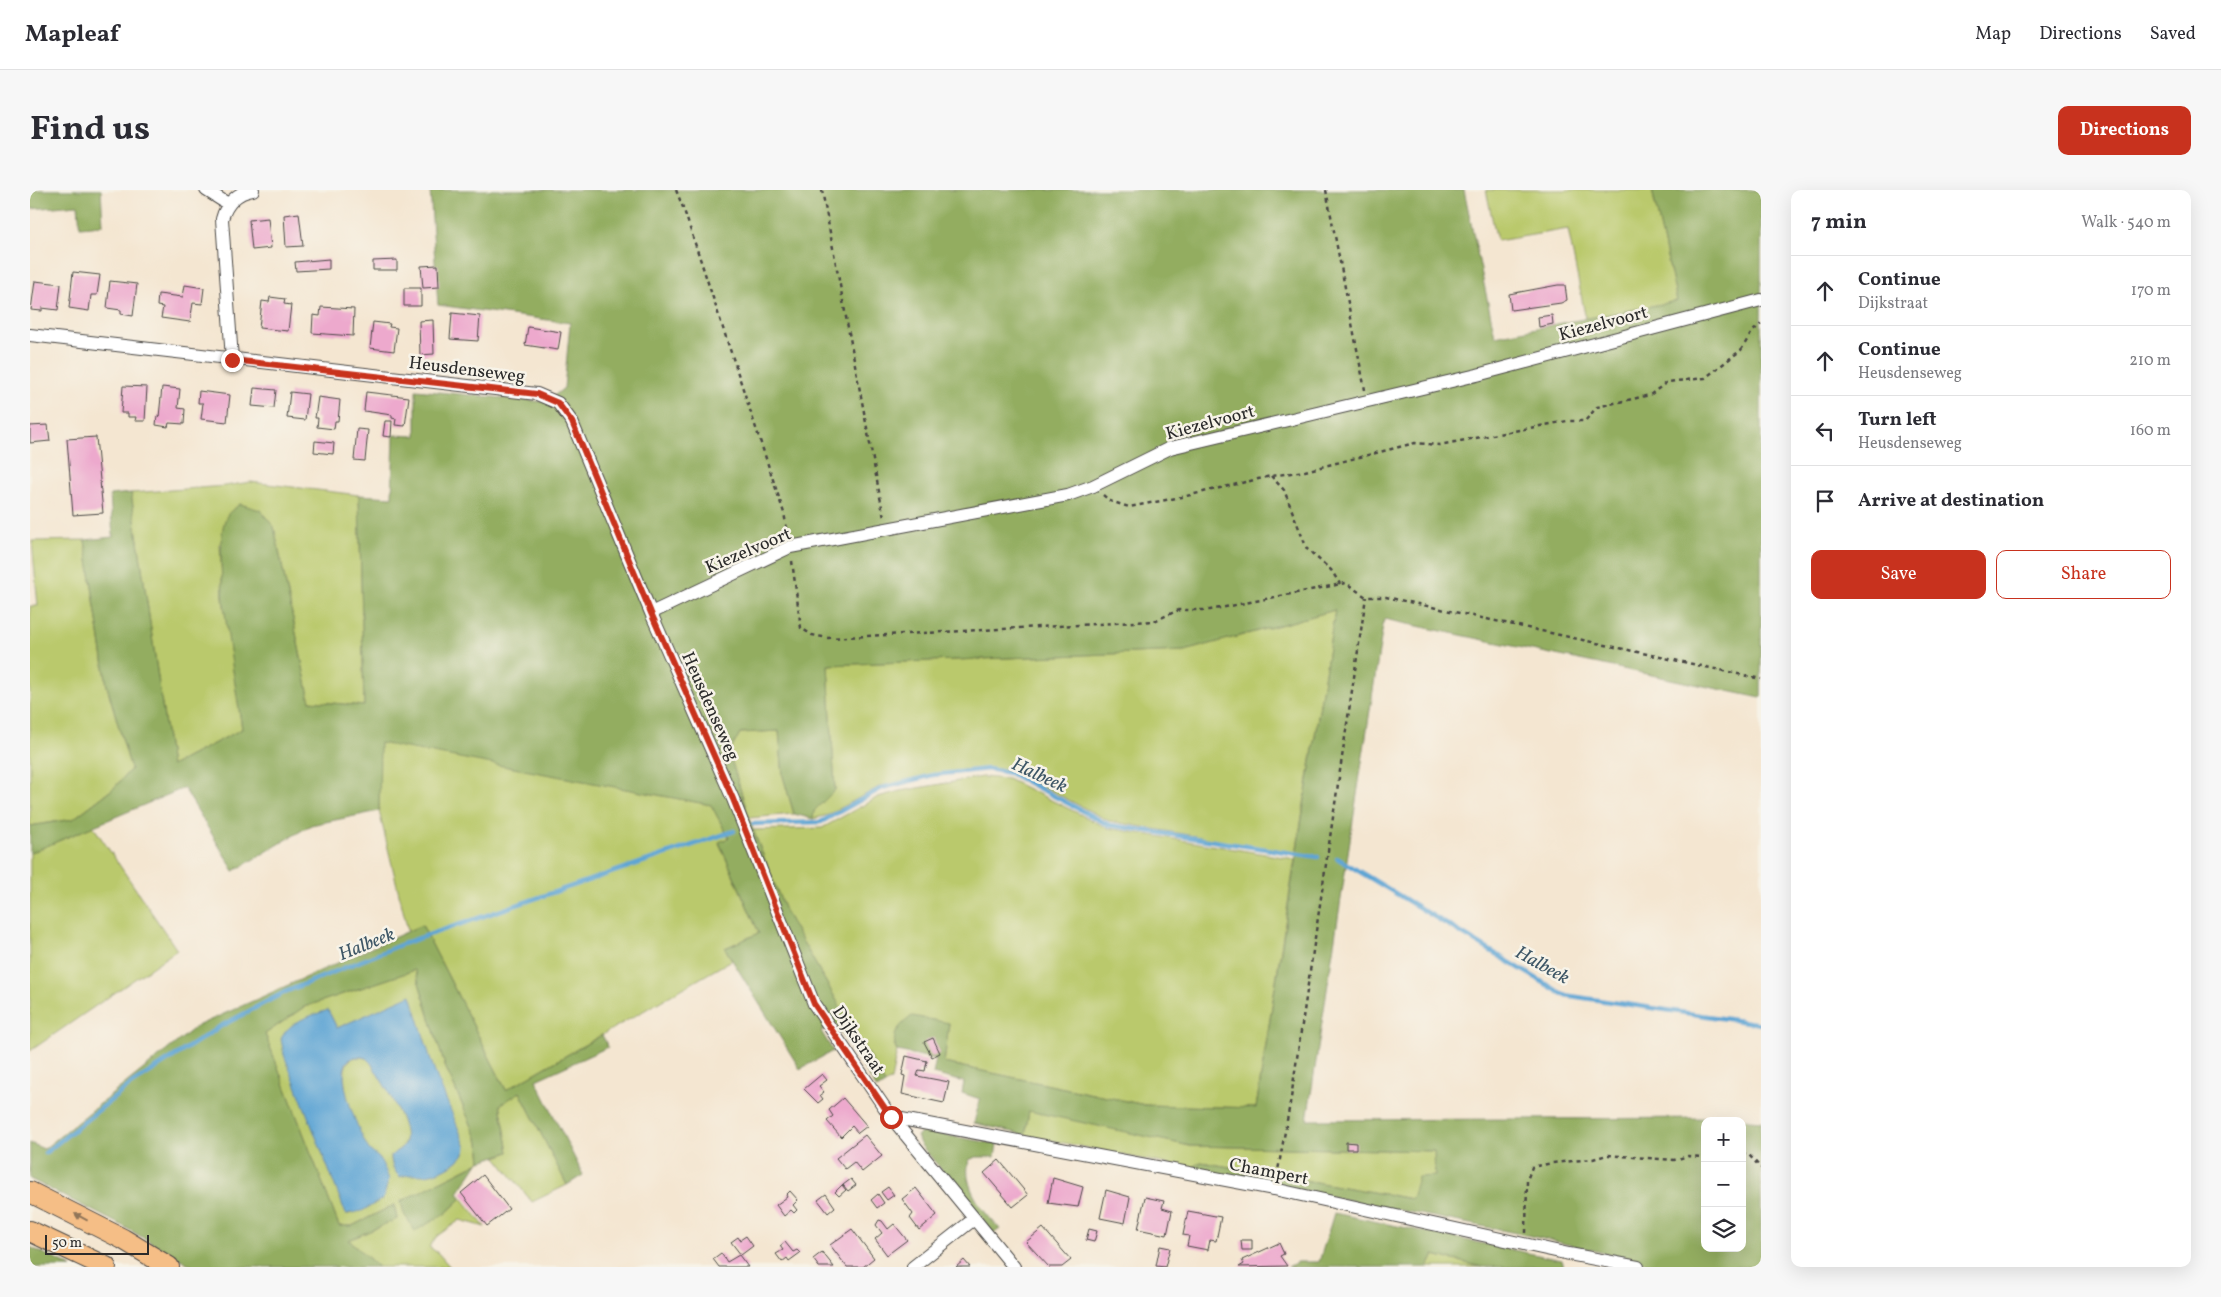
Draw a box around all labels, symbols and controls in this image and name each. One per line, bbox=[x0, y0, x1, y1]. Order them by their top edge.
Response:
text: Mapleaf bbox=[25, 18, 119, 52]
text: Map bbox=[1975, 22, 2011, 47]
text: Directions bbox=[2039, 22, 2122, 47]
text: Saved bbox=[2150, 22, 2196, 47]
text: Find us bbox=[30, 106, 150, 154]
button: Directions bbox=[2058, 106, 2191, 155]
text: 7 min bbox=[1811, 208, 1867, 237]
text: Walk · 540 m bbox=[2081, 212, 2171, 234]
text: Continue bbox=[1858, 267, 1941, 293]
icon: ahead bbox=[1811, 277, 1839, 305]
text: 170 m bbox=[2131, 280, 2171, 302]
text: Dijkstraat bbox=[1858, 293, 1928, 315]
street label: Kiezelvoort bbox=[1556, 301, 1651, 348]
text: Continue bbox=[1858, 337, 1941, 363]
icon: ahead bbox=[1811, 347, 1839, 375]
route end bbox=[221, 349, 244, 372]
text: 210 m bbox=[2129, 350, 2171, 372]
street label: Heusdenseweg bbox=[407, 351, 526, 390]
text: Heusdenseweg bbox=[1858, 363, 1962, 385]
street label: Kiezelvoort bbox=[1163, 400, 1258, 447]
text: Turn left bbox=[1858, 407, 1937, 433]
icon: left bbox=[1811, 417, 1839, 445]
text: 160 m bbox=[2130, 420, 2171, 442]
text: Heusdenseweg bbox=[1858, 433, 1962, 455]
icon: arrive bbox=[1811, 487, 1839, 515]
text: Arrive at destination bbox=[1858, 488, 2044, 514]
street label: Kiezelvoort bbox=[702, 522, 796, 581]
button: Save bbox=[1811, 550, 1986, 599]
button: Share bbox=[1996, 550, 2171, 599]
street label: Heusdenseweg bbox=[674, 648, 745, 765]
water label: Halbeek bbox=[1007, 752, 1071, 800]
water label: Halbeek bbox=[335, 922, 399, 968]
water label: Halbeek bbox=[1510, 940, 1574, 991]
street label: Dijkstraat bbox=[825, 1001, 890, 1081]
route start bbox=[880, 1106, 903, 1129]
map controls bbox=[1701, 1117, 1746, 1252]
button: + bbox=[1701, 1117, 1746, 1162]
street label: Champert bbox=[1227, 1153, 1310, 1192]
button: − bbox=[1701, 1162, 1746, 1207]
button: layers bbox=[1701, 1207, 1746, 1252]
one-way arrow bbox=[74, 1213, 89, 1221]
scale bar bbox=[45, 1232, 149, 1255]
text: 50 m bbox=[52, 1234, 82, 1253]

